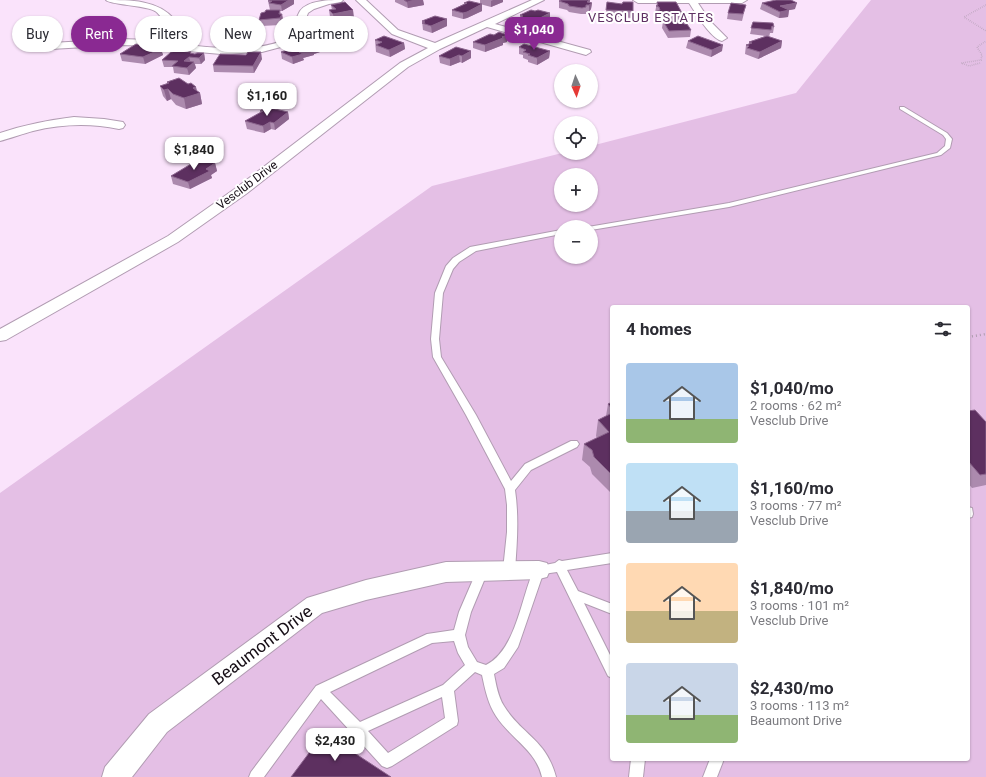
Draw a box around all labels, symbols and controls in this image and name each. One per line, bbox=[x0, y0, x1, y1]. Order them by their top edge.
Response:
district label: VESCLUB ESTATES bbox=[588, 10, 714, 25]
chip: Buy bbox=[12, 16, 63, 52]
chip: Rent bbox=[71, 16, 127, 52]
chip: Filters bbox=[135, 16, 202, 52]
chip: New bbox=[210, 16, 266, 52]
chip: Apartment bbox=[274, 16, 368, 52]
pin: $1,040 bbox=[501, 17, 567, 51]
text: $1,040 bbox=[514, 22, 554, 37]
north arrow bbox=[554, 64, 598, 108]
map controls bbox=[554, 64, 598, 264]
pin: $1,160 bbox=[234, 83, 300, 117]
text: $1,160 bbox=[247, 88, 287, 103]
button: locate bbox=[554, 116, 598, 160]
pin: $1,840 bbox=[161, 137, 227, 171]
text: $1,840 bbox=[174, 142, 214, 157]
street label: Vesclub Drive bbox=[214, 158, 280, 212]
button: + bbox=[554, 168, 598, 212]
button: − bbox=[554, 220, 598, 264]
icon: filters bbox=[932, 318, 954, 340]
text: 4 homes bbox=[626, 319, 692, 339]
text: $1,040/mo bbox=[750, 378, 834, 398]
icon: home bbox=[658, 379, 706, 427]
text: 2 rooms · 62 m² bbox=[750, 398, 842, 413]
text: Vesclub Drive bbox=[750, 413, 828, 428]
text: $1,160/mo bbox=[750, 478, 834, 498]
icon: home bbox=[658, 479, 706, 527]
text: 3 rooms · 77 m² bbox=[750, 498, 842, 513]
text: Vesclub Drive bbox=[750, 513, 828, 528]
text: $1,840/mo bbox=[750, 578, 834, 598]
icon: home bbox=[658, 579, 706, 627]
text: 3 rooms · 101 m² bbox=[750, 598, 849, 613]
street label: Beaumont Drive bbox=[208, 601, 316, 689]
text: Vesclub Drive bbox=[750, 613, 828, 628]
text: $2,430/mo bbox=[750, 678, 834, 698]
icon: home bbox=[658, 679, 706, 727]
text: 3 rooms · 113 m² bbox=[750, 698, 849, 713]
text: Beaumont Drive bbox=[750, 713, 842, 728]
pin: $2,430 bbox=[302, 728, 368, 762]
text: $2,430 bbox=[315, 733, 355, 748]

